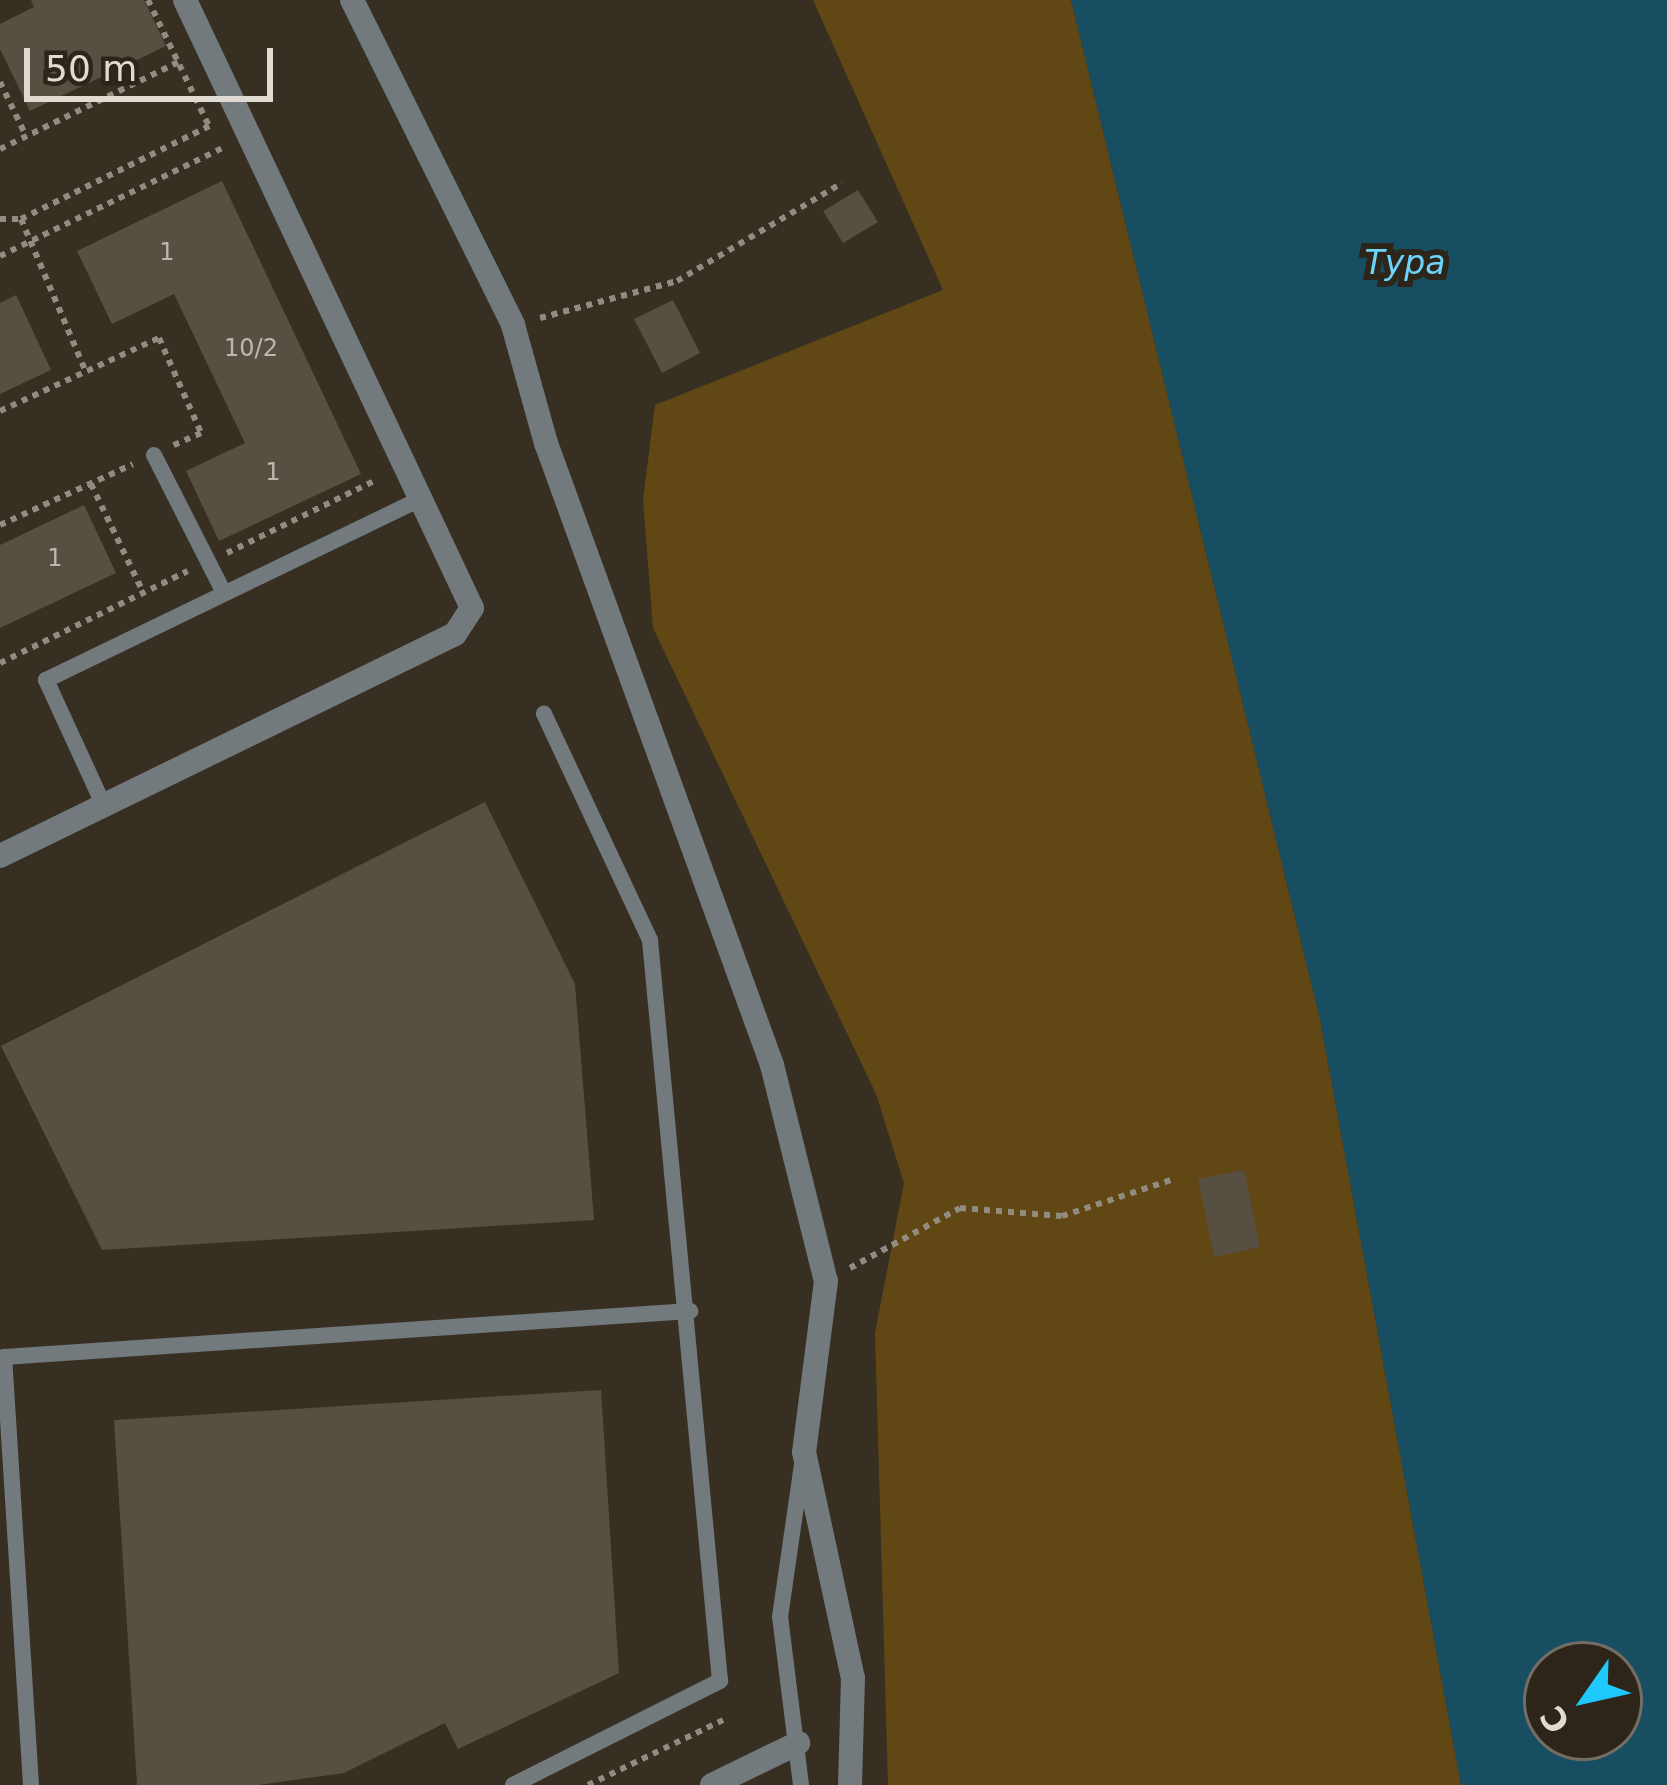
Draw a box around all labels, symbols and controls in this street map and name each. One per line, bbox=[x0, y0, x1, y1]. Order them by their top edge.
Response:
scale bar bbox=[30, 24, 279, 98]
text: 50 m bbox=[45, 48, 137, 89]
house number: 1 bbox=[159, 239, 175, 267]
water label: Тура bbox=[1365, 243, 1445, 283]
house number: 10/2 bbox=[224, 335, 278, 363]
house number: 1 bbox=[265, 459, 281, 487]
house number: 1 bbox=[47, 545, 63, 573]
north arrow bbox=[1523, 1641, 1643, 1761]
text: С bbox=[1532, 1699, 1578, 1741]

